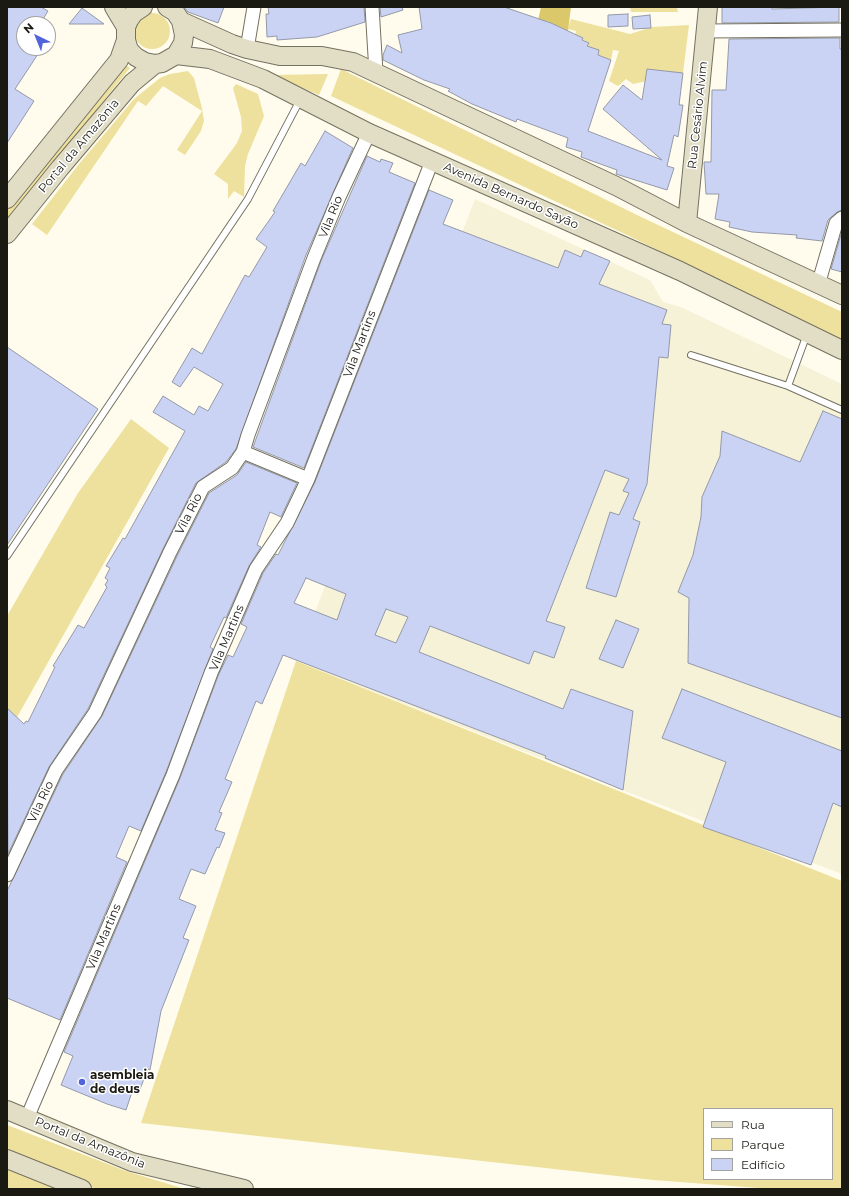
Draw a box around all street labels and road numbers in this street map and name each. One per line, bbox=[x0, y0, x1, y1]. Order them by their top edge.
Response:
street label: Rua Cesário Alvim bbox=[685, 60, 711, 170]
street label: Portal da Amazônia bbox=[36, 96, 122, 196]
street label: Avenida Bernardo Sayão bbox=[441, 160, 581, 232]
street label: Vila Rio bbox=[316, 194, 346, 240]
street label: Vila Martins bbox=[341, 309, 379, 379]
street label: Vila Rio bbox=[173, 491, 205, 537]
street label: Vila Martins bbox=[207, 603, 247, 673]
street label: Vila Rio bbox=[25, 779, 57, 825]
street label: Vila Martins bbox=[84, 902, 124, 972]
street label: Portal da Amazônia bbox=[33, 1114, 147, 1172]

